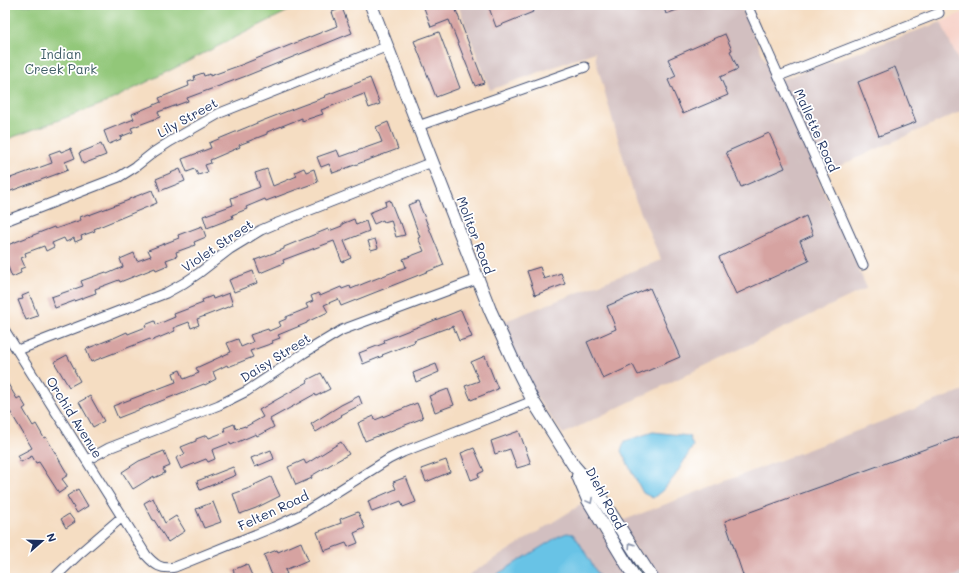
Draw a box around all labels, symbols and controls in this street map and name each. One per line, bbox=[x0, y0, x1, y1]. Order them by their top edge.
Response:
park label: Indian Creek Park bbox=[25, 45, 97, 77]
street label: Mallette Road bbox=[791, 86, 843, 174]
street label: Lily Street bbox=[154, 93, 220, 141]
street label: Molitor Road bbox=[453, 194, 499, 276]
street label: Violet Street bbox=[178, 215, 256, 275]
street label: Daisy Street bbox=[237, 329, 314, 385]
street label: Orchid Avenue bbox=[43, 373, 107, 461]
street label: Diehl Road bbox=[583, 464, 629, 532]
street label: Felten Road bbox=[235, 486, 311, 534]
one-way arrow bbox=[585, 497, 593, 505]
north arrow bbox=[22, 521, 62, 561]
text: N bbox=[43, 531, 60, 544]
one-way arrow bbox=[628, 542, 635, 549]

